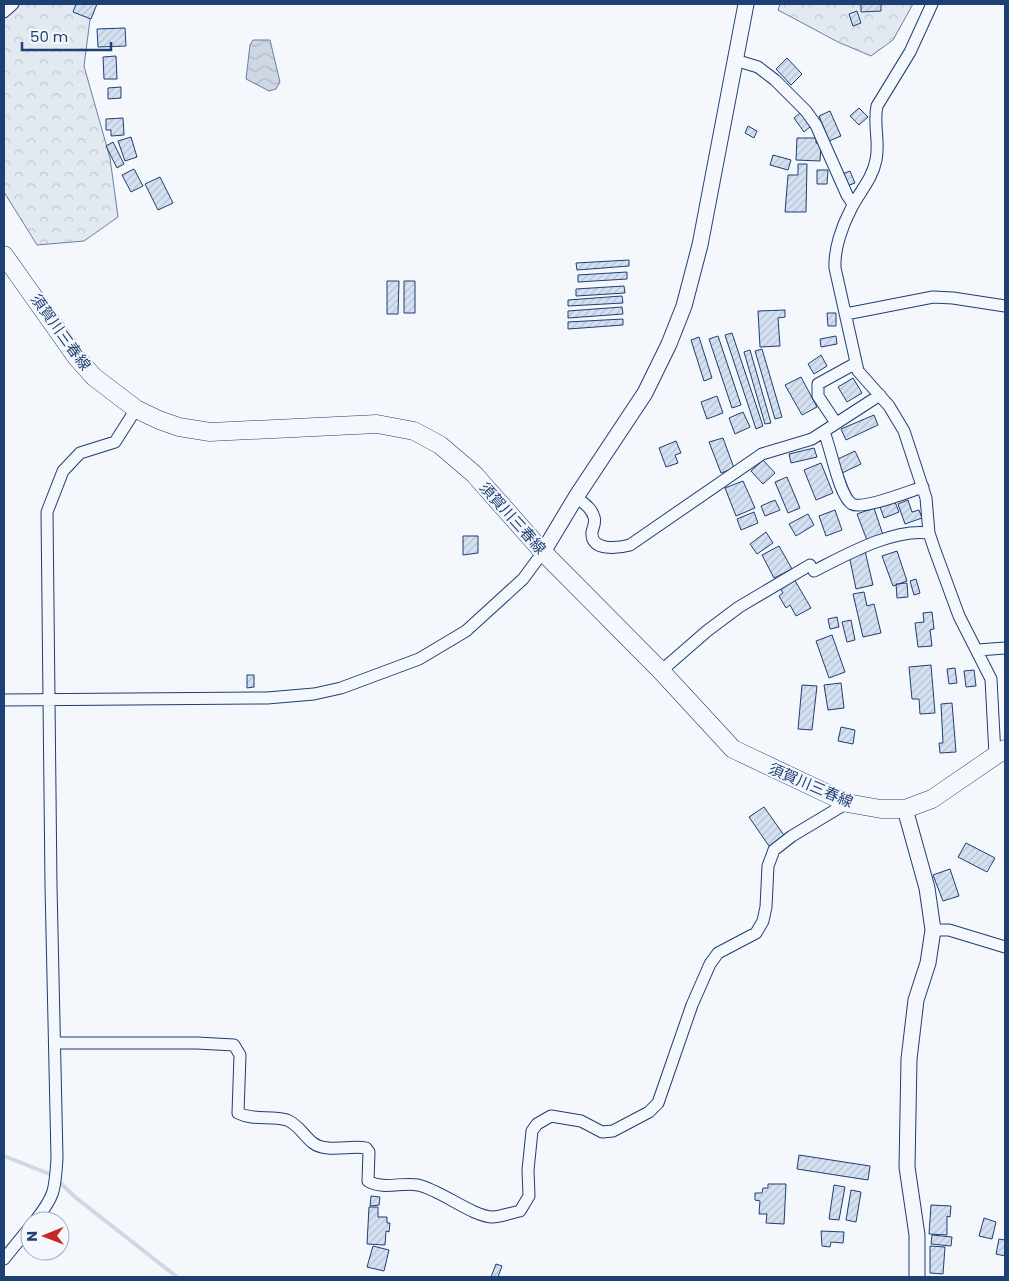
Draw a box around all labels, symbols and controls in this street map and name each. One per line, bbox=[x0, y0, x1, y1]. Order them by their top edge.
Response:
scale bar bbox=[22, 20, 111, 52]
text: 50 m bbox=[30, 26, 68, 47]
street label: 須賀川三春線 bbox=[26, 289, 96, 375]
street label: 須賀川三春線 bbox=[475, 478, 551, 558]
street label: 須賀川三春線 bbox=[765, 758, 857, 812]
north arrow bbox=[20, 1211, 70, 1261]
text: N bbox=[22, 1231, 42, 1242]

